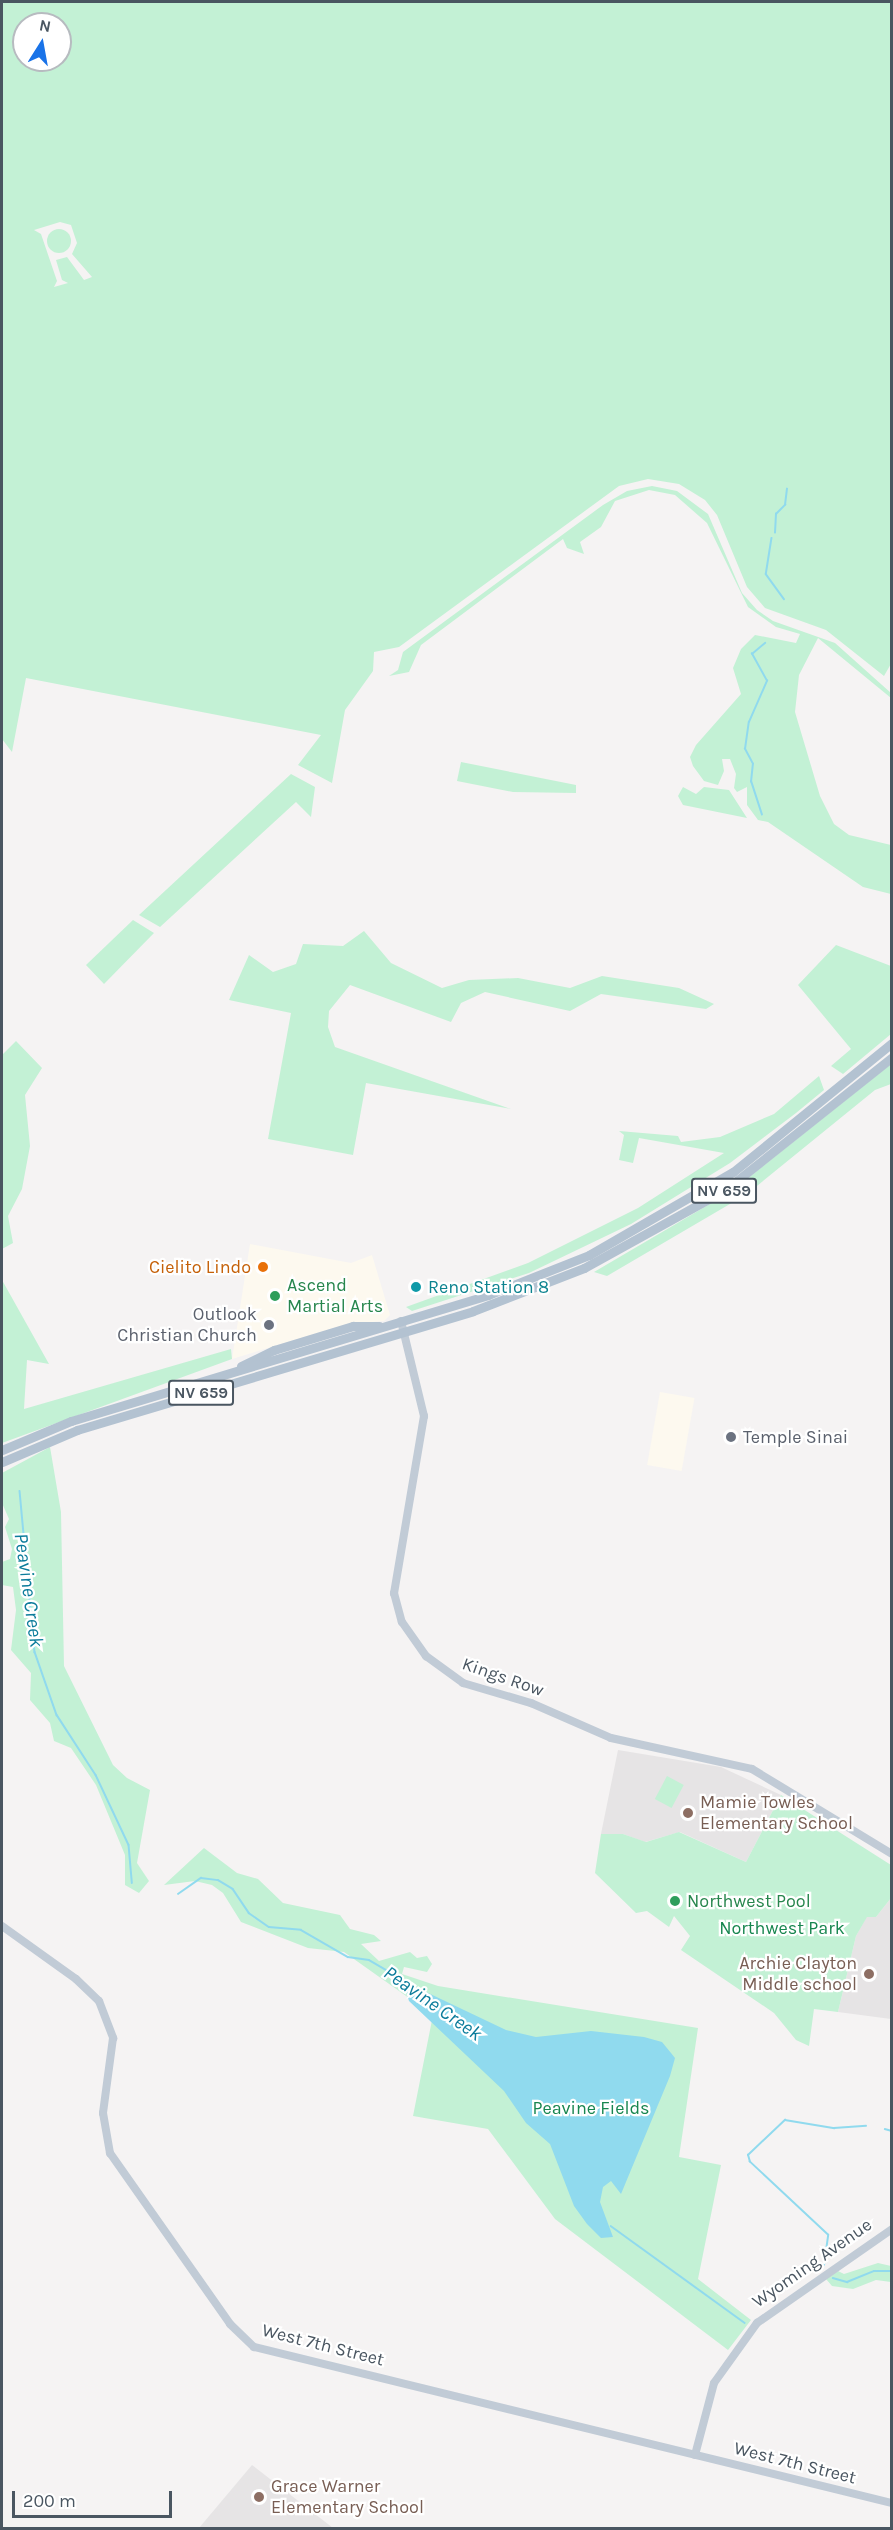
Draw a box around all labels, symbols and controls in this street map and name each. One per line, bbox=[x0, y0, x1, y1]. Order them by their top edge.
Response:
north arrow bbox=[12, 12, 72, 72]
text: N bbox=[38, 15, 53, 36]
road number: NV 659 bbox=[691, 1178, 757, 1204]
place label: Cielito Lindo bbox=[149, 1256, 251, 1278]
marker: Cielito Lindo bbox=[256, 1260, 270, 1274]
place label: Ascend Martial Arts bbox=[287, 1275, 383, 1318]
place label: Reno Station 8 bbox=[428, 1276, 549, 1298]
marker: Reno Station 8 bbox=[409, 1280, 423, 1294]
marker: Ascend Martial Arts bbox=[268, 1289, 282, 1303]
place label: Outlook Christian Church bbox=[117, 1304, 257, 1346]
marker: Outlook Christian Church bbox=[262, 1318, 276, 1332]
road number: NV 659 bbox=[168, 1380, 234, 1406]
place label: Temple Sinai bbox=[743, 1426, 848, 1448]
marker: Temple Sinai bbox=[724, 1430, 738, 1444]
water label: Peavine Creek bbox=[9, 1532, 49, 1648]
street label: Kings Row bbox=[459, 1653, 547, 1701]
place label: Mamie Towles Elementary School bbox=[700, 1792, 853, 1834]
marker: Mamie Towles Elementary School bbox=[681, 1806, 695, 1820]
place label: Northwest Pool bbox=[687, 1890, 811, 1912]
marker: Northwest Pool bbox=[668, 1894, 682, 1908]
park label: Northwest Park bbox=[719, 1917, 845, 1939]
place label: Archie Clayton Middle school bbox=[739, 1953, 857, 1996]
water label: Peavine Creek bbox=[379, 1960, 487, 2046]
marker: Archie Clayton Middle school bbox=[862, 1967, 876, 1981]
park label: Peavine Fields bbox=[532, 2097, 650, 2119]
street label: Wyoming Avenue bbox=[748, 2214, 876, 2312]
street label: West 7th Street bbox=[260, 2319, 386, 2371]
street label: West 7th Street bbox=[732, 2437, 858, 2489]
place label: Grace Warner Elementary School bbox=[271, 2476, 424, 2518]
scale bar bbox=[15, 2479, 176, 2517]
text: 200 m bbox=[23, 2490, 76, 2512]
marker: Grace Warner Elementary School bbox=[252, 2490, 266, 2504]

